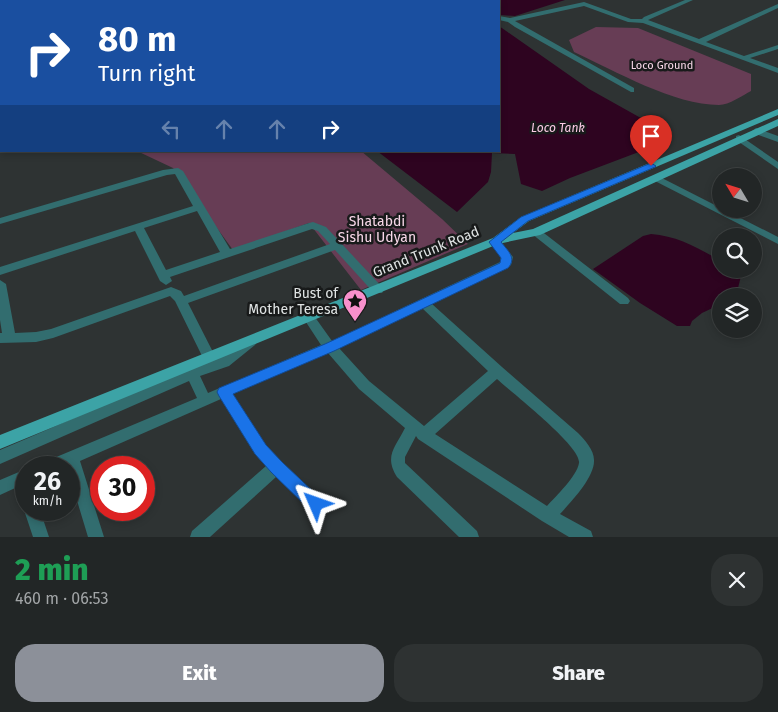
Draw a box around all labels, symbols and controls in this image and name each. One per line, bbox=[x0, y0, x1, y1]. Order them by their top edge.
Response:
text: 80 m bbox=[98, 18, 177, 60]
icon: right bbox=[15, 20, 80, 85]
park label: Loco Ground bbox=[631, 59, 693, 72]
text: Turn right bbox=[98, 60, 195, 87]
icon: left bbox=[157, 115, 185, 143]
icon: ahead bbox=[210, 115, 238, 143]
icon: ahead bbox=[263, 115, 291, 143]
icon: right bbox=[316, 115, 344, 143]
pin bbox=[630, 115, 672, 166]
water label: Loco Tank bbox=[531, 121, 585, 135]
icon: arrive bbox=[637, 122, 665, 150]
north arrow bbox=[712, 168, 762, 218]
map controls bbox=[712, 168, 762, 338]
park label: Shatabdi Sishu Udyan bbox=[338, 213, 416, 246]
street label: Grand Trunk Road bbox=[370, 223, 482, 281]
button: search bbox=[712, 228, 762, 278]
place label: Bust of Mother Teresa bbox=[248, 285, 339, 318]
place icon: Bust of Mother Teresa bbox=[342, 288, 368, 322]
button: layers bbox=[712, 288, 762, 338]
speed limit sign: 30 bbox=[90, 456, 155, 521]
text: 26 bbox=[34, 467, 61, 497]
position arrow bbox=[289, 477, 341, 529]
text: km/h bbox=[33, 494, 62, 508]
text: 2 min bbox=[15, 552, 88, 588]
button: close bbox=[711, 554, 763, 606]
text: 460 m · 06:53 bbox=[15, 589, 109, 608]
button: Exit bbox=[15, 644, 384, 702]
button: Share bbox=[394, 644, 763, 702]

